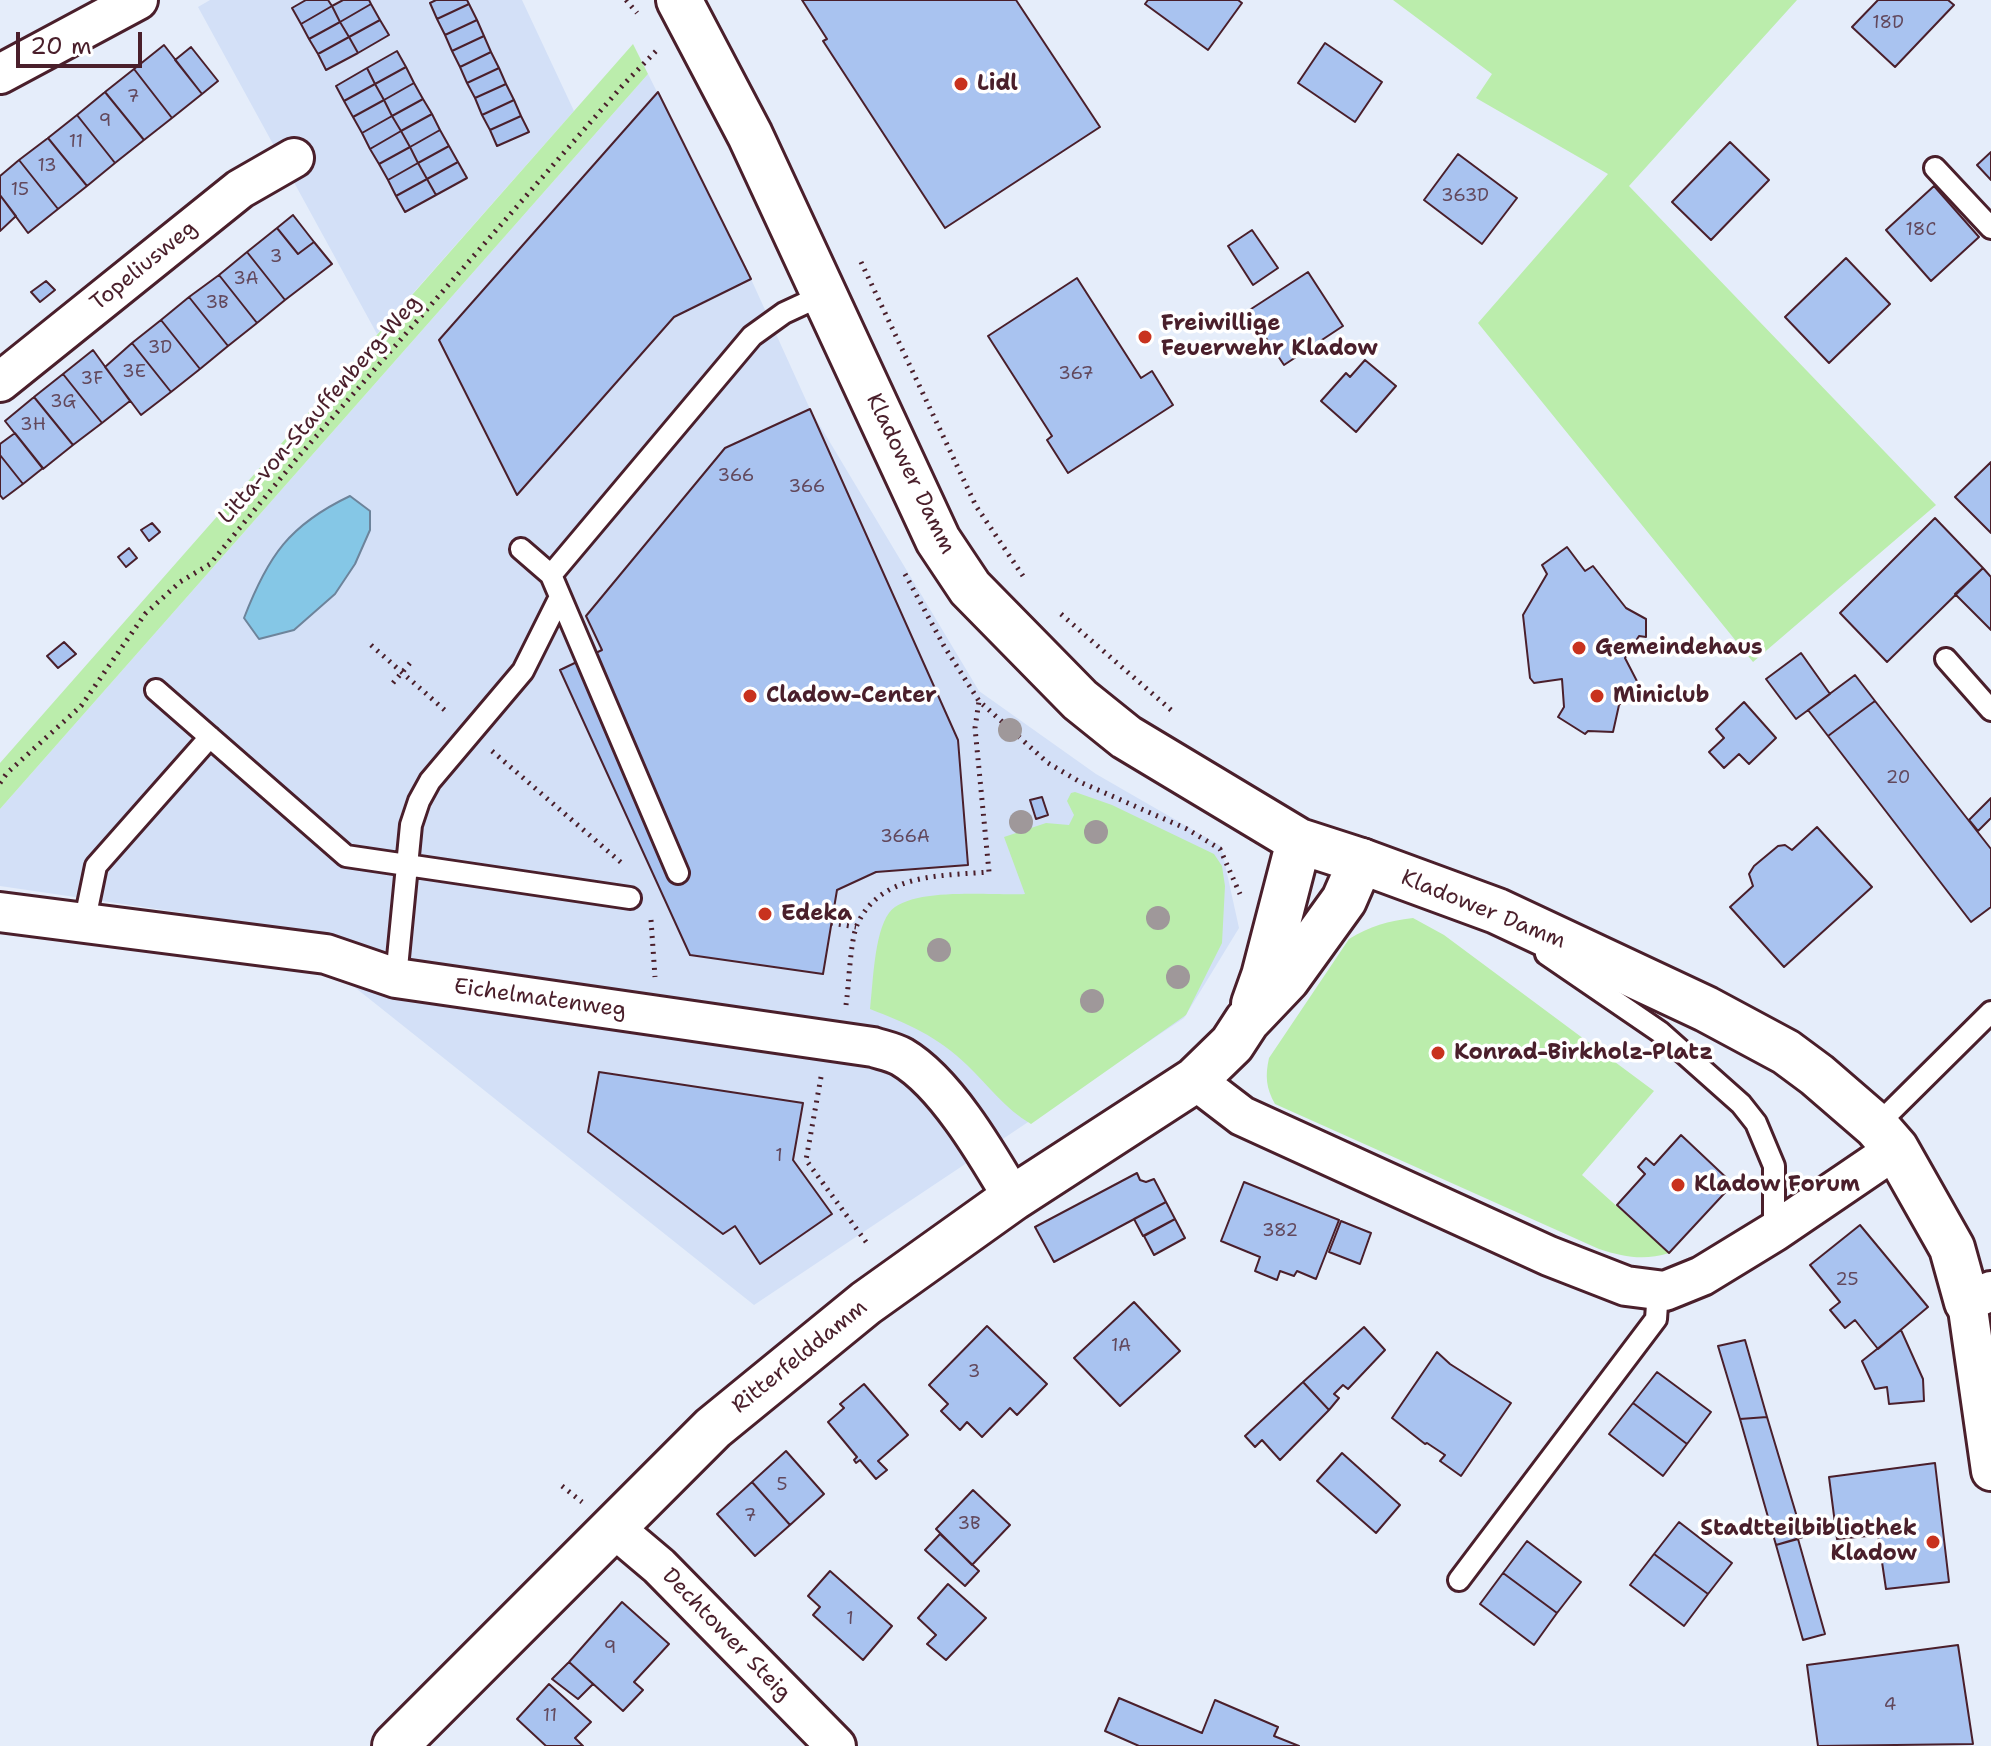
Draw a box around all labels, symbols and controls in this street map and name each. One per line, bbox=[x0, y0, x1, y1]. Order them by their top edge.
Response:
house number: 18D bbox=[1872, 12, 1904, 34]
scale bar bbox=[20, 16, 146, 66]
text: 20 m bbox=[30, 30, 92, 62]
place label: Lidl bbox=[977, 71, 1018, 97]
marker: Lidl bbox=[952, 75, 970, 93]
house number: 7 bbox=[127, 86, 139, 108]
house number: 9 bbox=[99, 110, 111, 132]
house number: 11 bbox=[69, 131, 83, 153]
house number: 13 bbox=[37, 155, 57, 177]
house number: 15 bbox=[11, 179, 29, 201]
house number: 363D bbox=[1441, 185, 1489, 207]
street label: Topeliusweg bbox=[86, 215, 202, 317]
house number: 18C bbox=[1906, 219, 1936, 241]
house number: 3 bbox=[270, 246, 282, 268]
house number: 3A bbox=[233, 268, 259, 290]
street label: Litta-von-Stauffenberg-Weg bbox=[213, 290, 427, 530]
house number: 3B bbox=[205, 292, 229, 314]
place label: Freiwillige Feuerwehr Kladow bbox=[1161, 311, 1378, 362]
marker: Freiwillige Feuerwehr Kladow bbox=[1136, 328, 1154, 346]
house number: 3D bbox=[148, 337, 172, 359]
house number: 3E bbox=[122, 361, 146, 383]
house number: 367 bbox=[1058, 363, 1094, 385]
house number: 3F bbox=[81, 368, 103, 390]
street label: Kladower Damm bbox=[860, 390, 960, 558]
house number: 3G bbox=[50, 391, 76, 413]
house number: 3H bbox=[20, 414, 46, 436]
house number: 366 bbox=[718, 465, 754, 487]
house number: 366 bbox=[789, 476, 825, 498]
place label: Gemeindehaus bbox=[1595, 635, 1763, 661]
marker: Gemeindehaus bbox=[1570, 639, 1588, 657]
place label: Cladow-Center bbox=[766, 683, 937, 709]
place label: Miniclub bbox=[1613, 683, 1709, 709]
marker: Cladow-Center bbox=[741, 687, 759, 705]
marker: Miniclub bbox=[1588, 687, 1606, 705]
house number: 20 bbox=[1886, 767, 1910, 789]
house number: 366A bbox=[880, 826, 930, 848]
street label: Kladower Damm bbox=[1397, 865, 1569, 955]
place label: Edeka bbox=[781, 901, 852, 927]
marker: Edeka bbox=[756, 905, 774, 923]
street label: Eichelmatenweg bbox=[452, 974, 628, 1024]
place label: Konrad-Birkholz-Platz bbox=[1454, 1040, 1713, 1066]
marker: Konrad-Birkholz-Platz bbox=[1429, 1044, 1447, 1062]
house number: 1 bbox=[775, 1145, 783, 1167]
place label: Kladow Forum bbox=[1694, 1172, 1860, 1198]
marker: Kladow Forum bbox=[1669, 1176, 1687, 1194]
house number: 382 bbox=[1262, 1220, 1298, 1242]
house number: 25 bbox=[1835, 1269, 1859, 1291]
street label: Ritterfelddamm bbox=[727, 1294, 873, 1420]
house number: 1A bbox=[1111, 1335, 1131, 1357]
house number: 3 bbox=[968, 1361, 980, 1383]
house number: 5 bbox=[776, 1474, 788, 1496]
house number: 7 bbox=[744, 1505, 756, 1527]
house number: 3B bbox=[957, 1513, 981, 1535]
place label: Stadtteilbibliothek Kladow bbox=[1700, 1516, 1917, 1568]
marker: Stadtteilbibliothek Kladow bbox=[1924, 1533, 1942, 1551]
street label: Dechtower Steig bbox=[656, 1563, 796, 1707]
house number: 1 bbox=[846, 1608, 854, 1630]
house number: 9 bbox=[604, 1637, 616, 1659]
house number: 4 bbox=[1884, 1694, 1896, 1716]
house number: 11 bbox=[543, 1705, 557, 1727]

